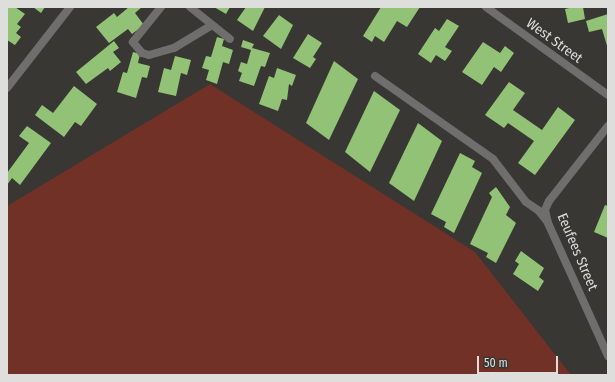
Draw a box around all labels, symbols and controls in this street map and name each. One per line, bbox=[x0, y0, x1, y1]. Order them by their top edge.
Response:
street label: West Street bbox=[523, 15, 585, 67]
street label: Eeufees Street bbox=[553, 211, 601, 293]
scale bar bbox=[479, 348, 560, 374]
text: 50 m bbox=[484, 356, 508, 370]

